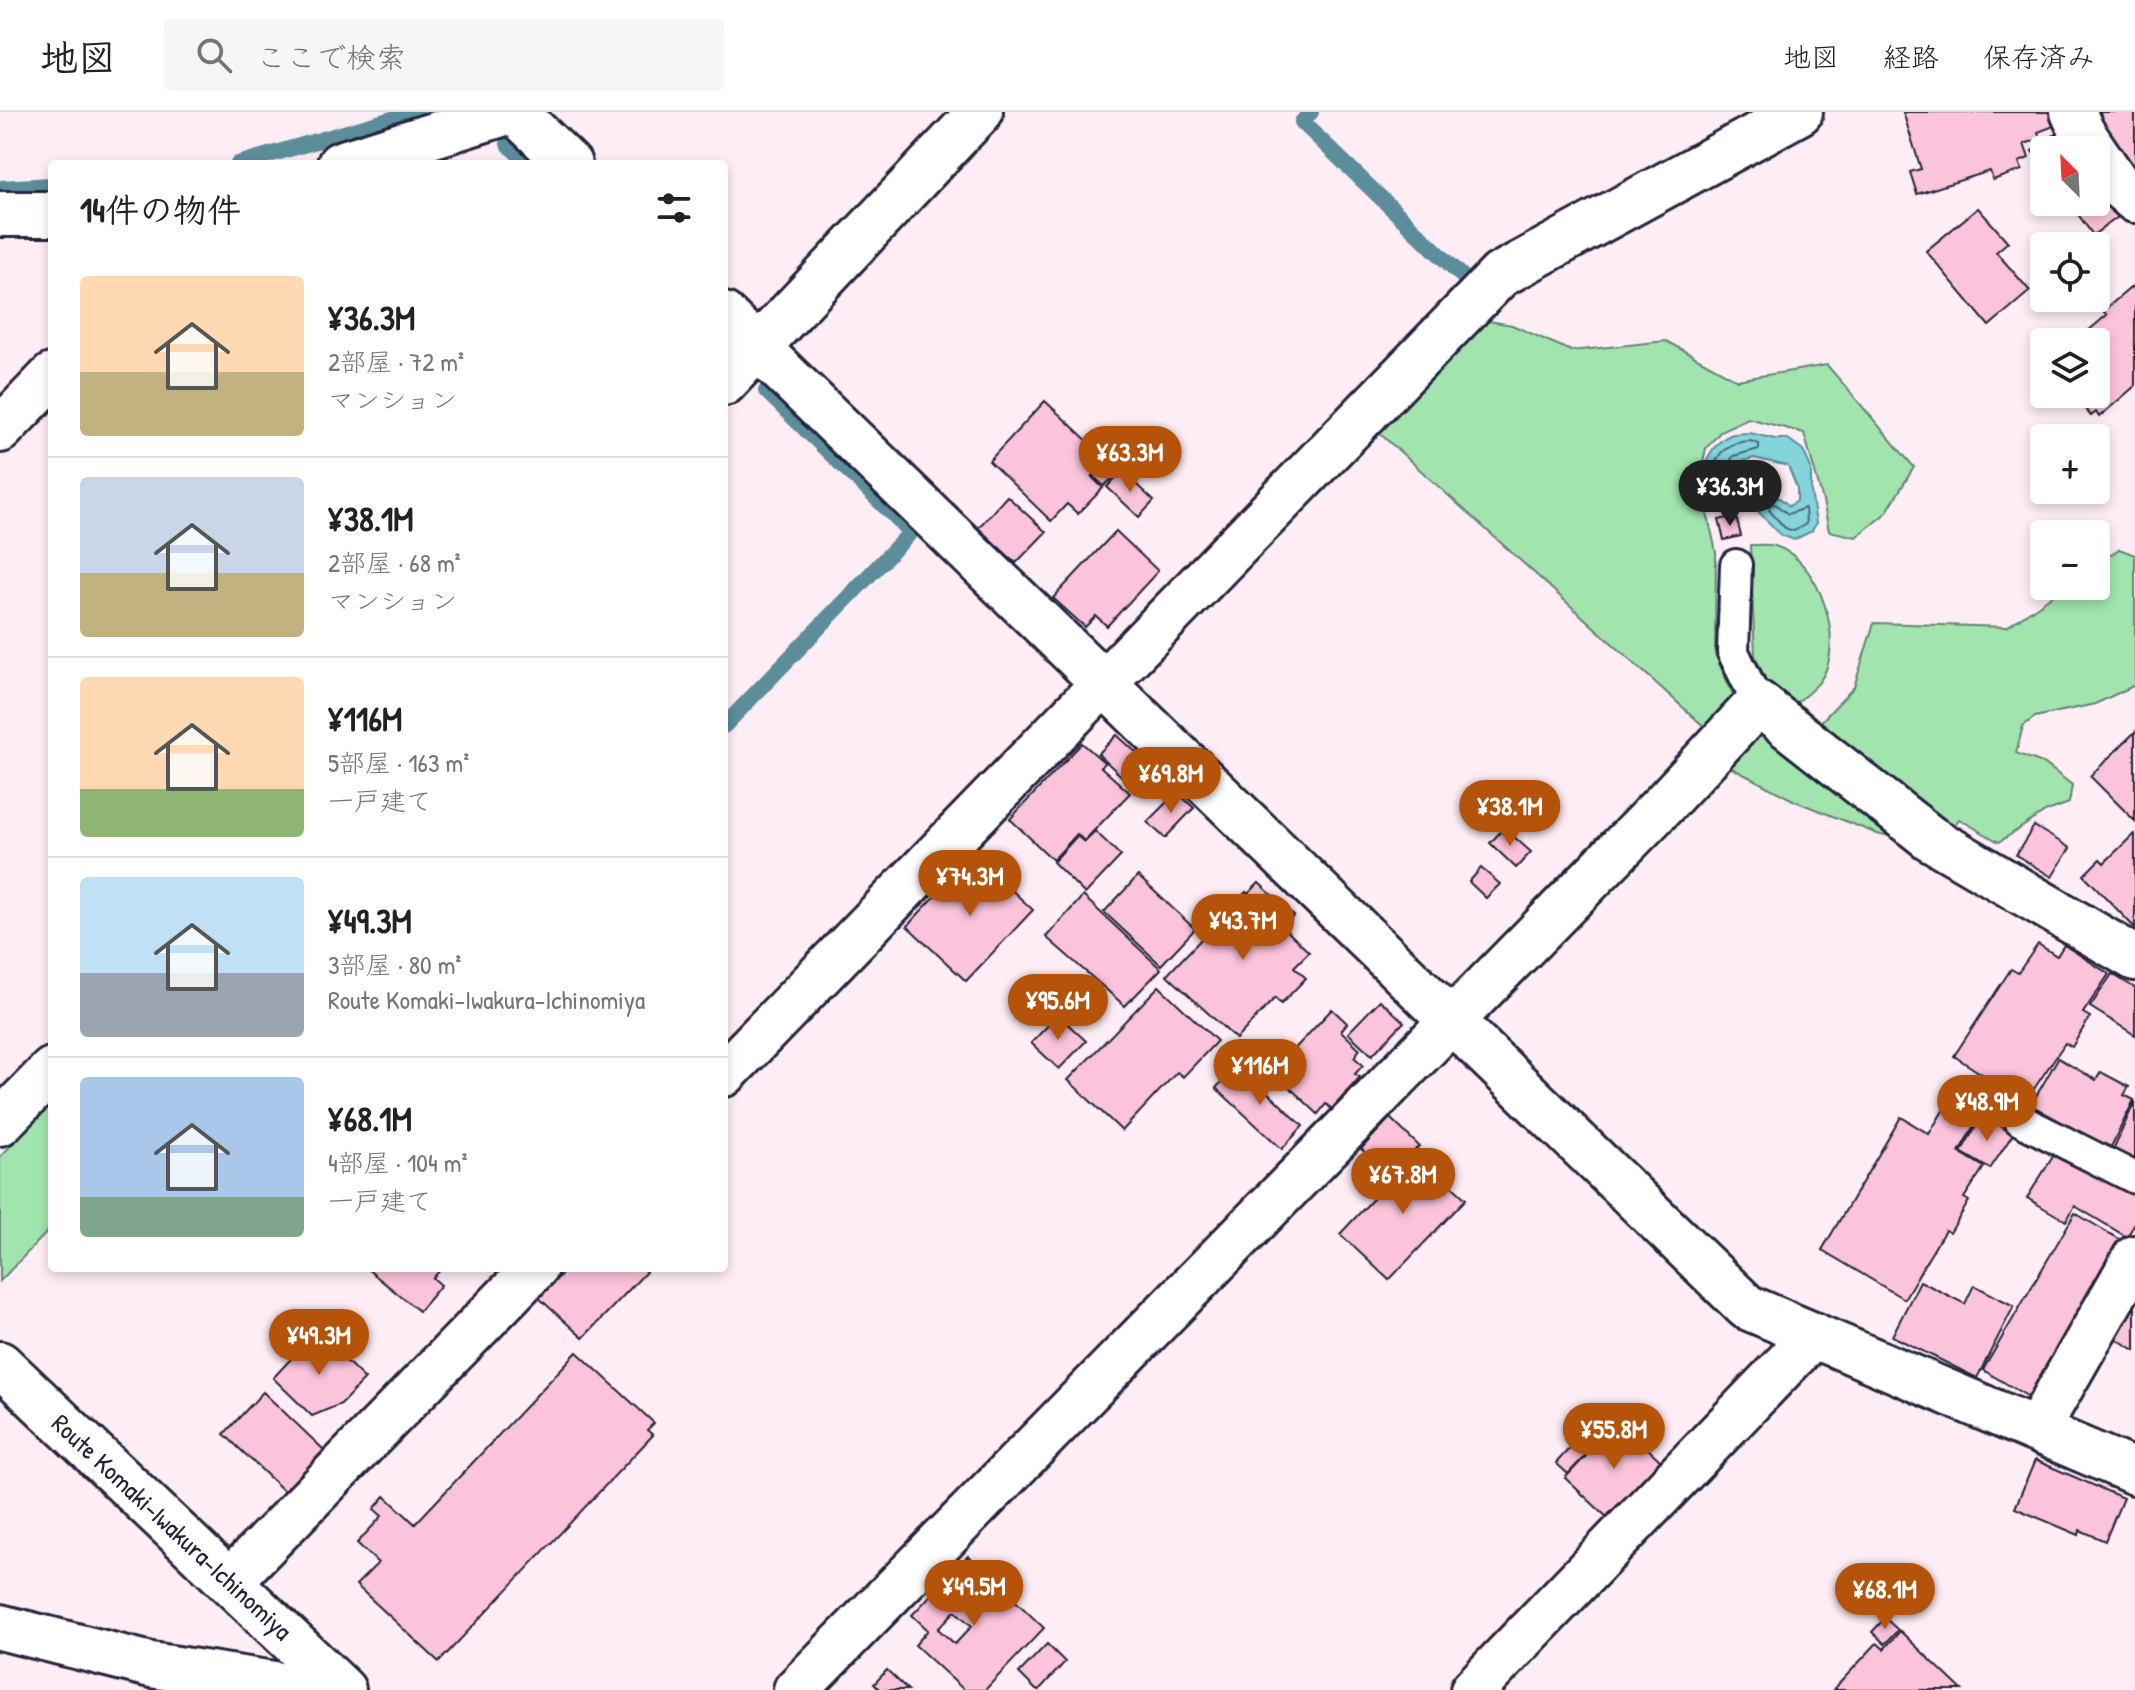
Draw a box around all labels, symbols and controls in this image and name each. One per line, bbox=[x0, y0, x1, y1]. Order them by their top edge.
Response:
search box bbox=[164, 19, 724, 91]
text: 地図 bbox=[40, 31, 116, 83]
icon: search bbox=[192, 33, 236, 77]
text: ここで検索 bbox=[256, 37, 406, 77]
text: 地図 bbox=[1783, 38, 1839, 76]
text: 経路 bbox=[1883, 38, 1939, 76]
text: 保存済み bbox=[1983, 38, 2095, 76]
north arrow bbox=[2030, 136, 2110, 216]
map controls bbox=[2030, 136, 2110, 600]
icon: filters bbox=[652, 186, 696, 230]
text: 14件の物件 bbox=[80, 187, 241, 233]
button: locate bbox=[2030, 232, 2110, 312]
text: ¥36.3M bbox=[328, 295, 415, 341]
icon: home bbox=[144, 308, 240, 404]
button: layers bbox=[2030, 328, 2110, 408]
text: 2部屋 · 72 m² bbox=[328, 344, 464, 379]
text: マンション bbox=[328, 382, 457, 417]
button: + bbox=[2030, 424, 2110, 504]
pin: ¥63.3M bbox=[1065, 426, 1195, 494]
text: ¥63.3M bbox=[1097, 434, 1163, 469]
pin: ¥36.3M bbox=[1665, 460, 1795, 528]
text: ¥36.3M bbox=[1697, 468, 1763, 503]
text: ¥38.1M bbox=[328, 496, 414, 542]
icon: home bbox=[144, 509, 240, 605]
button: − bbox=[2030, 520, 2110, 600]
text: 2部屋 · 68 m² bbox=[328, 545, 461, 580]
text: マンション bbox=[328, 583, 457, 618]
text: ¥116M bbox=[328, 696, 402, 742]
icon: home bbox=[144, 709, 240, 805]
text: 5部屋 · 163 m² bbox=[328, 745, 469, 780]
pin: ¥69.8M bbox=[1106, 747, 1236, 815]
text: ¥69.8M bbox=[1139, 755, 1203, 790]
pin: ¥38.1M bbox=[1445, 780, 1575, 848]
text: 一戸建て bbox=[328, 783, 432, 818]
text: ¥38.1M bbox=[1477, 788, 1543, 823]
pin: ¥74.3M bbox=[905, 850, 1035, 918]
text: ¥74.3M bbox=[936, 858, 1004, 893]
pin: ¥43.7M bbox=[1178, 894, 1308, 962]
text: ¥49.3M bbox=[328, 898, 412, 944]
text: ¥43.7M bbox=[1209, 902, 1277, 937]
icon: home bbox=[144, 909, 240, 1005]
text: 3部屋 · 80 m² bbox=[328, 947, 461, 982]
pin: ¥95.6M bbox=[993, 974, 1123, 1042]
text: Route Komaki-Iwakura-Ichinomiya bbox=[328, 982, 645, 1017]
text: ¥95.6M bbox=[1026, 982, 1090, 1017]
pin: ¥116M bbox=[1204, 1039, 1316, 1107]
text: ¥116M bbox=[1232, 1047, 1288, 1082]
pin: ¥48.9M bbox=[1922, 1075, 2052, 1143]
text: ¥48.9M bbox=[1955, 1083, 2019, 1118]
text: ¥68.1M bbox=[328, 1096, 412, 1142]
icon: home bbox=[144, 1109, 240, 1205]
text: 4部屋 · 104 m² bbox=[328, 1145, 467, 1180]
pin: ¥67.8M bbox=[1338, 1148, 1468, 1216]
text: ¥67.8M bbox=[1369, 1156, 1437, 1191]
text: 一戸建て bbox=[328, 1183, 432, 1218]
pin: ¥49.3M bbox=[254, 1309, 384, 1377]
text: ¥49.3M bbox=[287, 1317, 351, 1352]
pin: ¥55.8M bbox=[1549, 1403, 1679, 1471]
street label: Route Komaki-Iwakura-Ichinomiya bbox=[44, 1406, 300, 1648]
text: ¥55.8M bbox=[1581, 1411, 1647, 1446]
pin: ¥49.5M bbox=[909, 1560, 1039, 1628]
pin: ¥68.1M bbox=[1820, 1563, 1950, 1631]
text: ¥49.5M bbox=[942, 1568, 1006, 1603]
text: ¥68.1M bbox=[1853, 1571, 1917, 1606]

